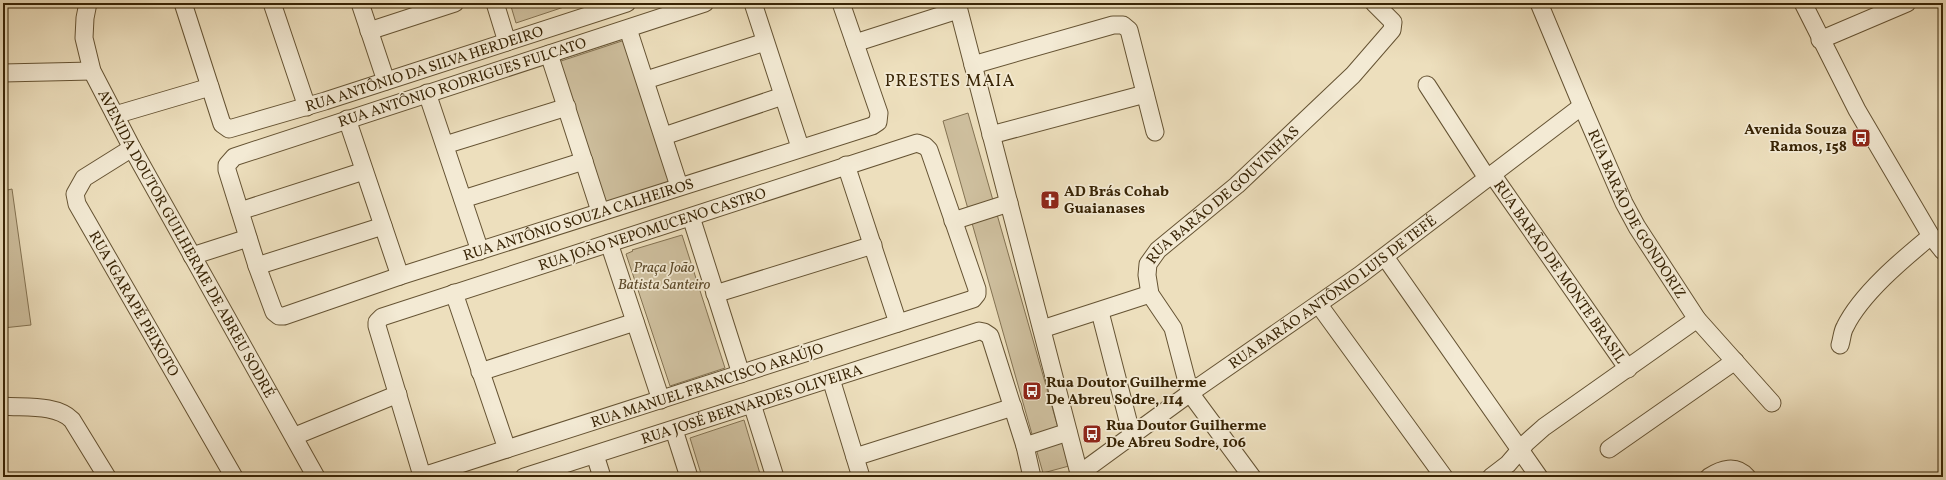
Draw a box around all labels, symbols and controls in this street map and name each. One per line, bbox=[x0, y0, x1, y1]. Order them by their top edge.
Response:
street label: RUA ANTÔNIO DA SILVA HERDEIRO bbox=[303, 22, 546, 118]
street label: RUA ANTÔNIO RODRIGUES FULCATO bbox=[336, 33, 589, 134]
district label: PRESTES MAIA bbox=[885, 70, 1015, 93]
street label: AVENIDA DOUTOR GUILHERME DE ABREU SODRÉ bbox=[91, 86, 279, 402]
place label: Avenida Souza Ramos, 158 bbox=[1744, 120, 1847, 158]
street label: RUA BARÃO DE GOUVINHAS bbox=[1142, 122, 1305, 269]
street label: RUA BARÃO DE GONDORIZ bbox=[1581, 126, 1690, 304]
bus stop icon: Avenida Souza Ramos, 158 bbox=[1850, 127, 1872, 149]
street label: RUA ANTÔNIO SOUZA CALHEIROS bbox=[461, 174, 697, 267]
street label: RUA BARÃO DE MONTE BRASIL bbox=[1488, 177, 1630, 369]
place label: AD Brás Cohab Guaianases bbox=[1064, 182, 1169, 220]
street label: RUA JOÃO NEPOMUCENO CASTRO bbox=[536, 184, 769, 277]
church icon: AD Brás Cohab Guaianases bbox=[1039, 189, 1061, 211]
street label: RUA BARÃO ANTÔNIO LUIS DE TEFÉ bbox=[1225, 211, 1442, 375]
street label: RUA IGARAPÉ PEIXOTO bbox=[83, 228, 183, 381]
park label: Praça João Batista Santeiro bbox=[618, 258, 710, 296]
street label: RUA MANUEL FRANCISCO ARAÚJO bbox=[588, 339, 827, 434]
street label: RUA JOSÉ BERNARDES OLIVEIRA bbox=[639, 360, 866, 451]
place label: Rua Doutor Guilherme De Abreu Sodre, 114 bbox=[1046, 373, 1207, 411]
bus stop icon: Rua Doutor Guilherme De Abreu Sodre, 114 bbox=[1021, 380, 1043, 402]
place label: Rua Doutor Guilherme De Abreu Sodre, 106 bbox=[1106, 416, 1267, 454]
bus stop icon: Rua Doutor Guilherme De Abreu Sodre, 106 bbox=[1081, 423, 1103, 445]

